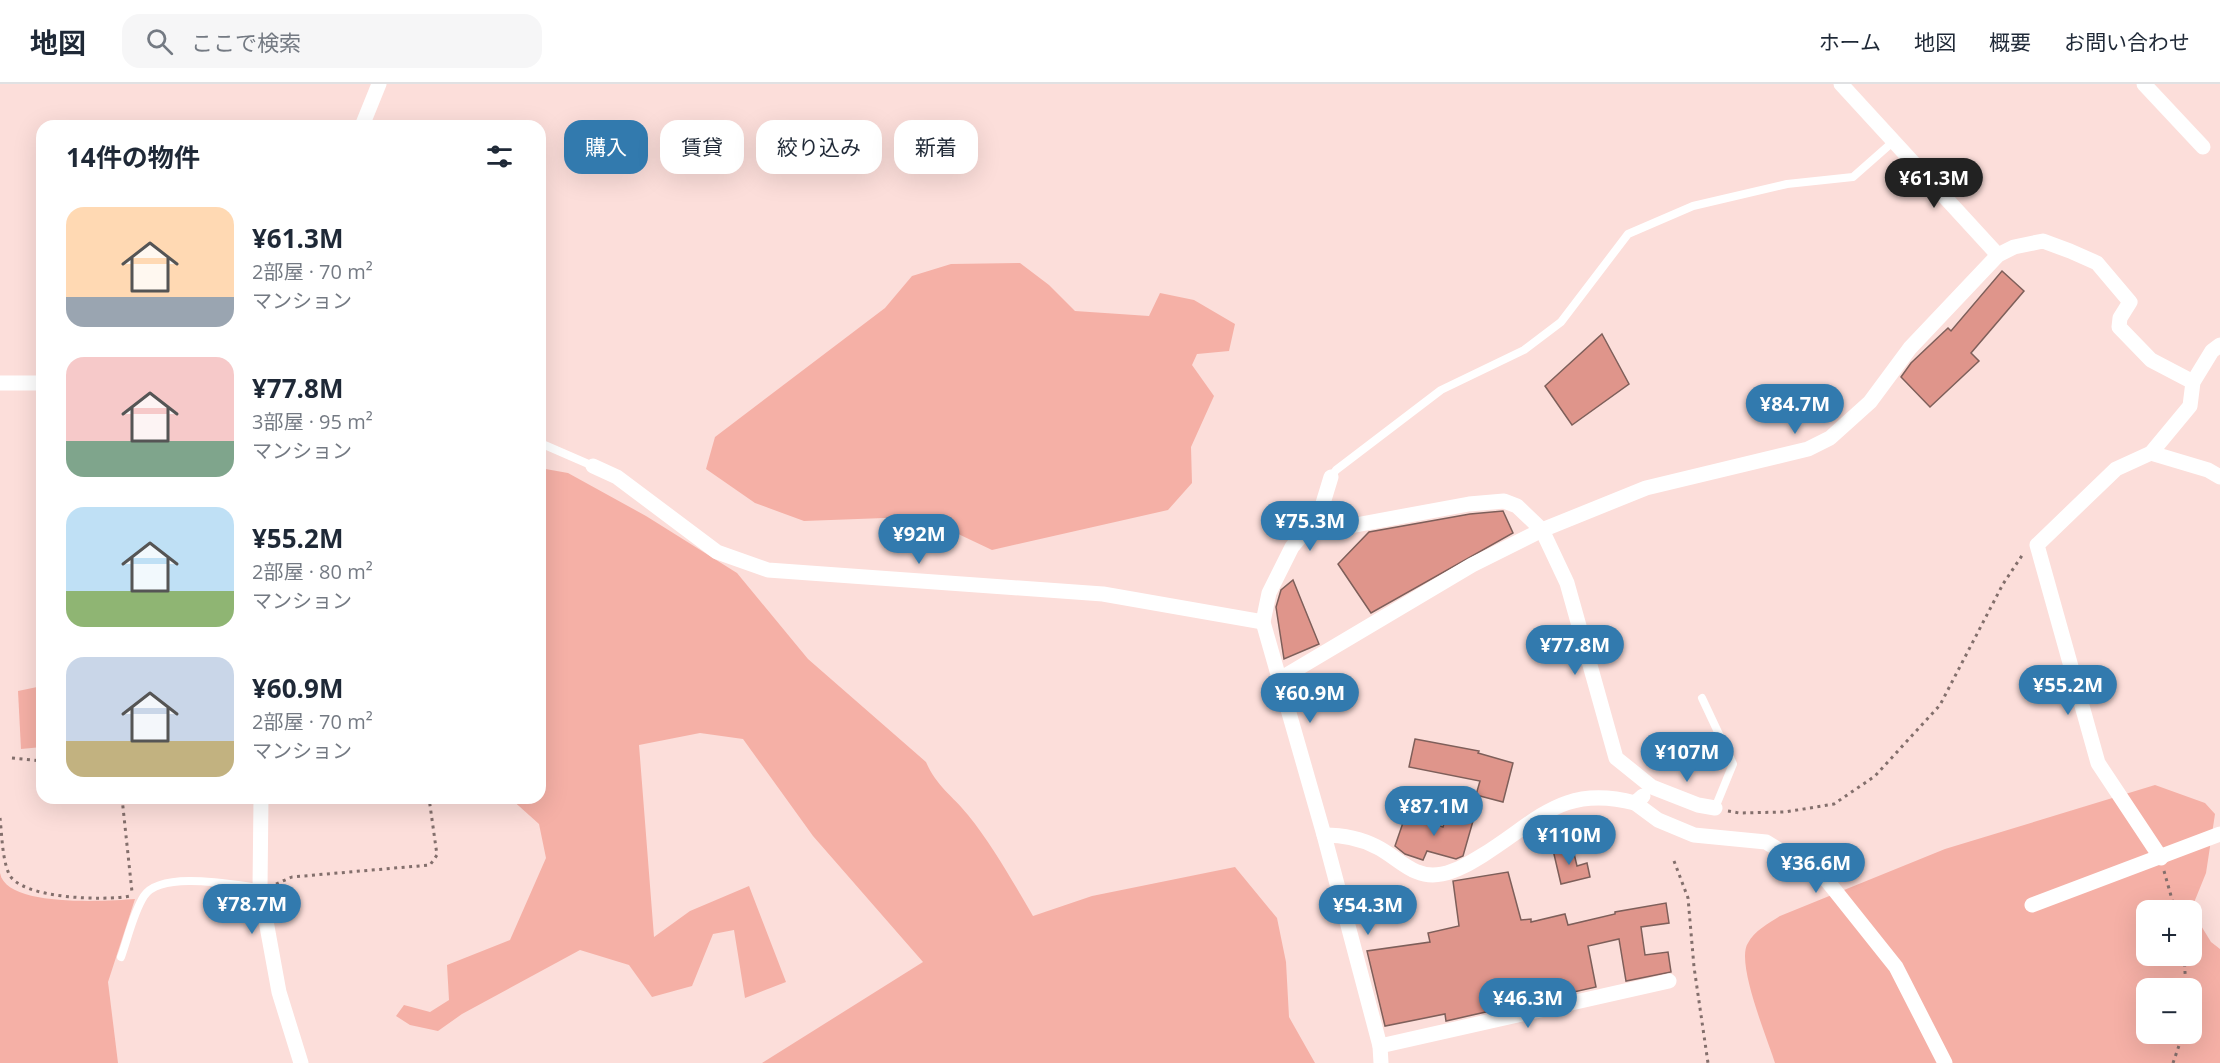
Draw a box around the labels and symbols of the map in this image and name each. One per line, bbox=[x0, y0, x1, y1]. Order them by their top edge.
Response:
pin: ¥61.3M bbox=[1885, 158, 1983, 209]
pin: ¥84.7M bbox=[1746, 384, 1844, 435]
pin: ¥75.3M bbox=[1261, 501, 1359, 552]
pin: ¥92M bbox=[883, 514, 955, 565]
pin: ¥77.8M bbox=[1526, 625, 1624, 676]
pin: ¥55.2M bbox=[2019, 665, 2117, 716]
pin: ¥60.9M bbox=[1261, 673, 1359, 724]
pin: ¥107M bbox=[1645, 732, 1729, 783]
pin: ¥87.1M bbox=[1385, 786, 1483, 837]
pin: ¥110M bbox=[1527, 815, 1611, 866]
pin: ¥36.6M bbox=[1767, 843, 1865, 894]
pin: ¥78.7M bbox=[203, 884, 301, 935]
pin: ¥54.3M bbox=[1319, 885, 1417, 936]
pin: ¥46.3M bbox=[1479, 978, 1577, 1029]

